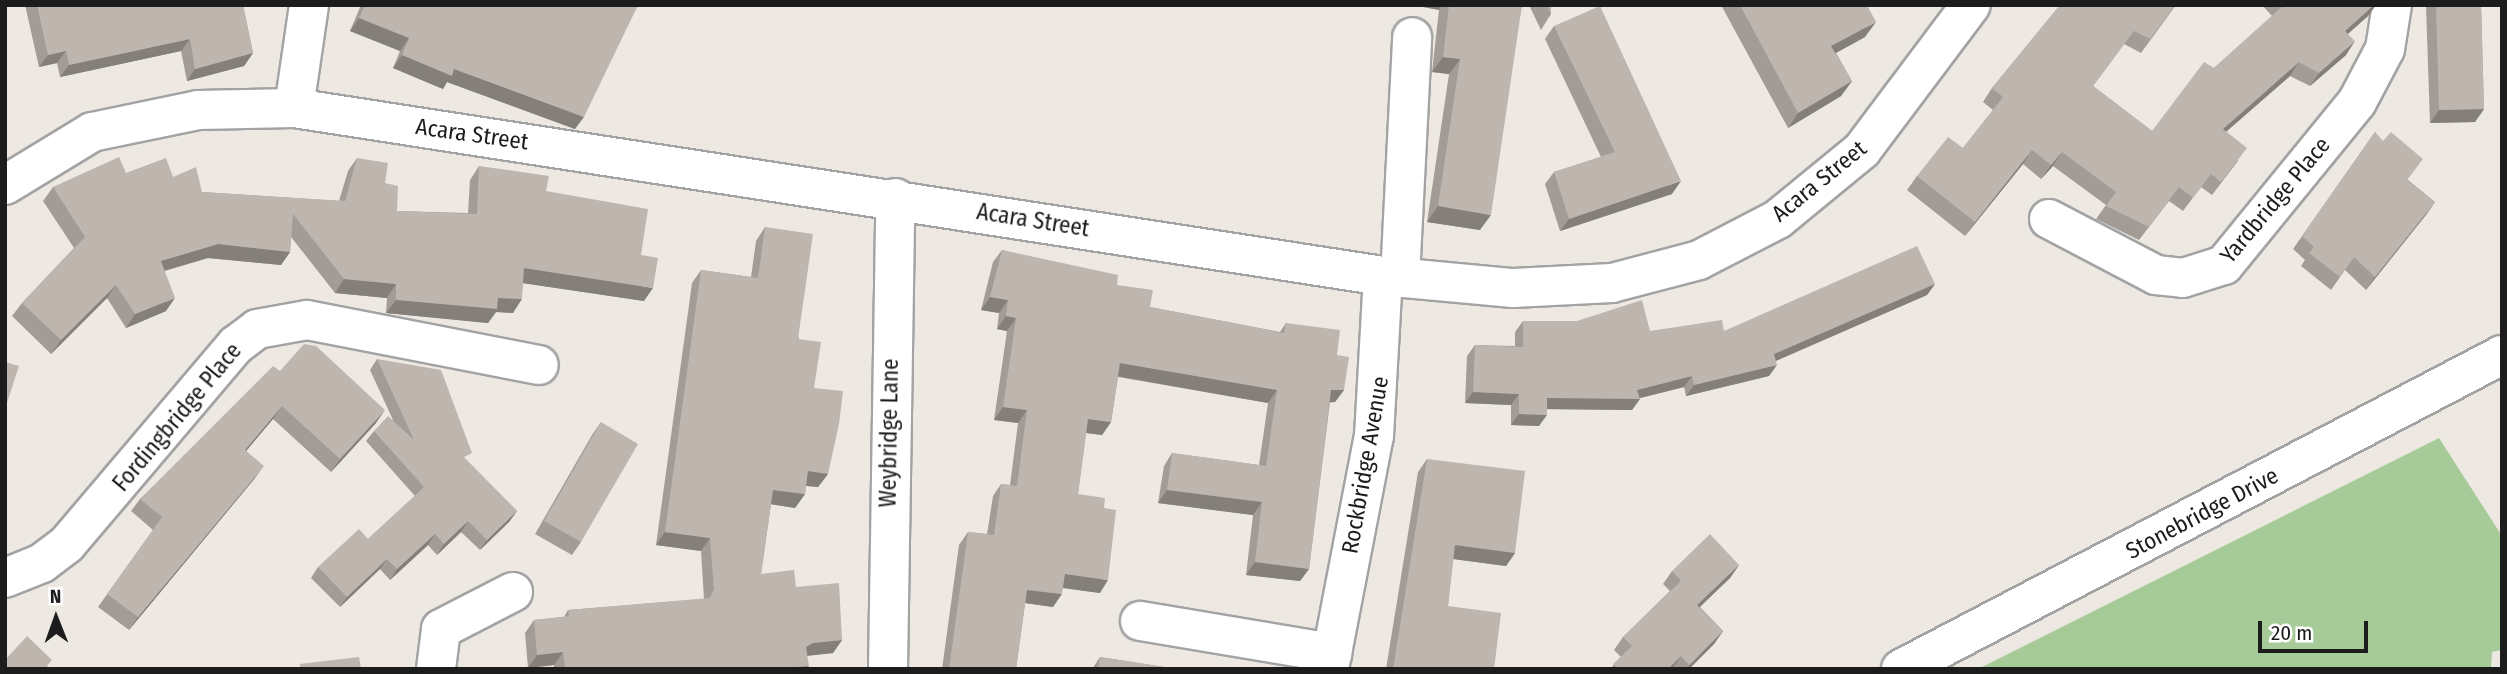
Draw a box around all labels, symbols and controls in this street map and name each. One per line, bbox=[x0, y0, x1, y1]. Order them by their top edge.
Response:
street label: Acara Street bbox=[414, 112, 530, 156]
street label: Yardbridge Place bbox=[2214, 131, 2336, 269]
street label: Acara Street bbox=[1766, 135, 1872, 227]
street label: Acara Street bbox=[975, 197, 1091, 243]
street label: Fordingbridge Place bbox=[107, 337, 247, 497]
street label: Weybridge Lane bbox=[874, 358, 904, 508]
street label: Rockbridge Avenue bbox=[1336, 374, 1394, 556]
street label: Stonebridge Drive bbox=[2121, 461, 2283, 565]
north arrow bbox=[21, 583, 91, 653]
text: N bbox=[50, 585, 62, 608]
scale bar bbox=[2262, 608, 2372, 652]
text: 20 m bbox=[2271, 620, 2312, 646]

